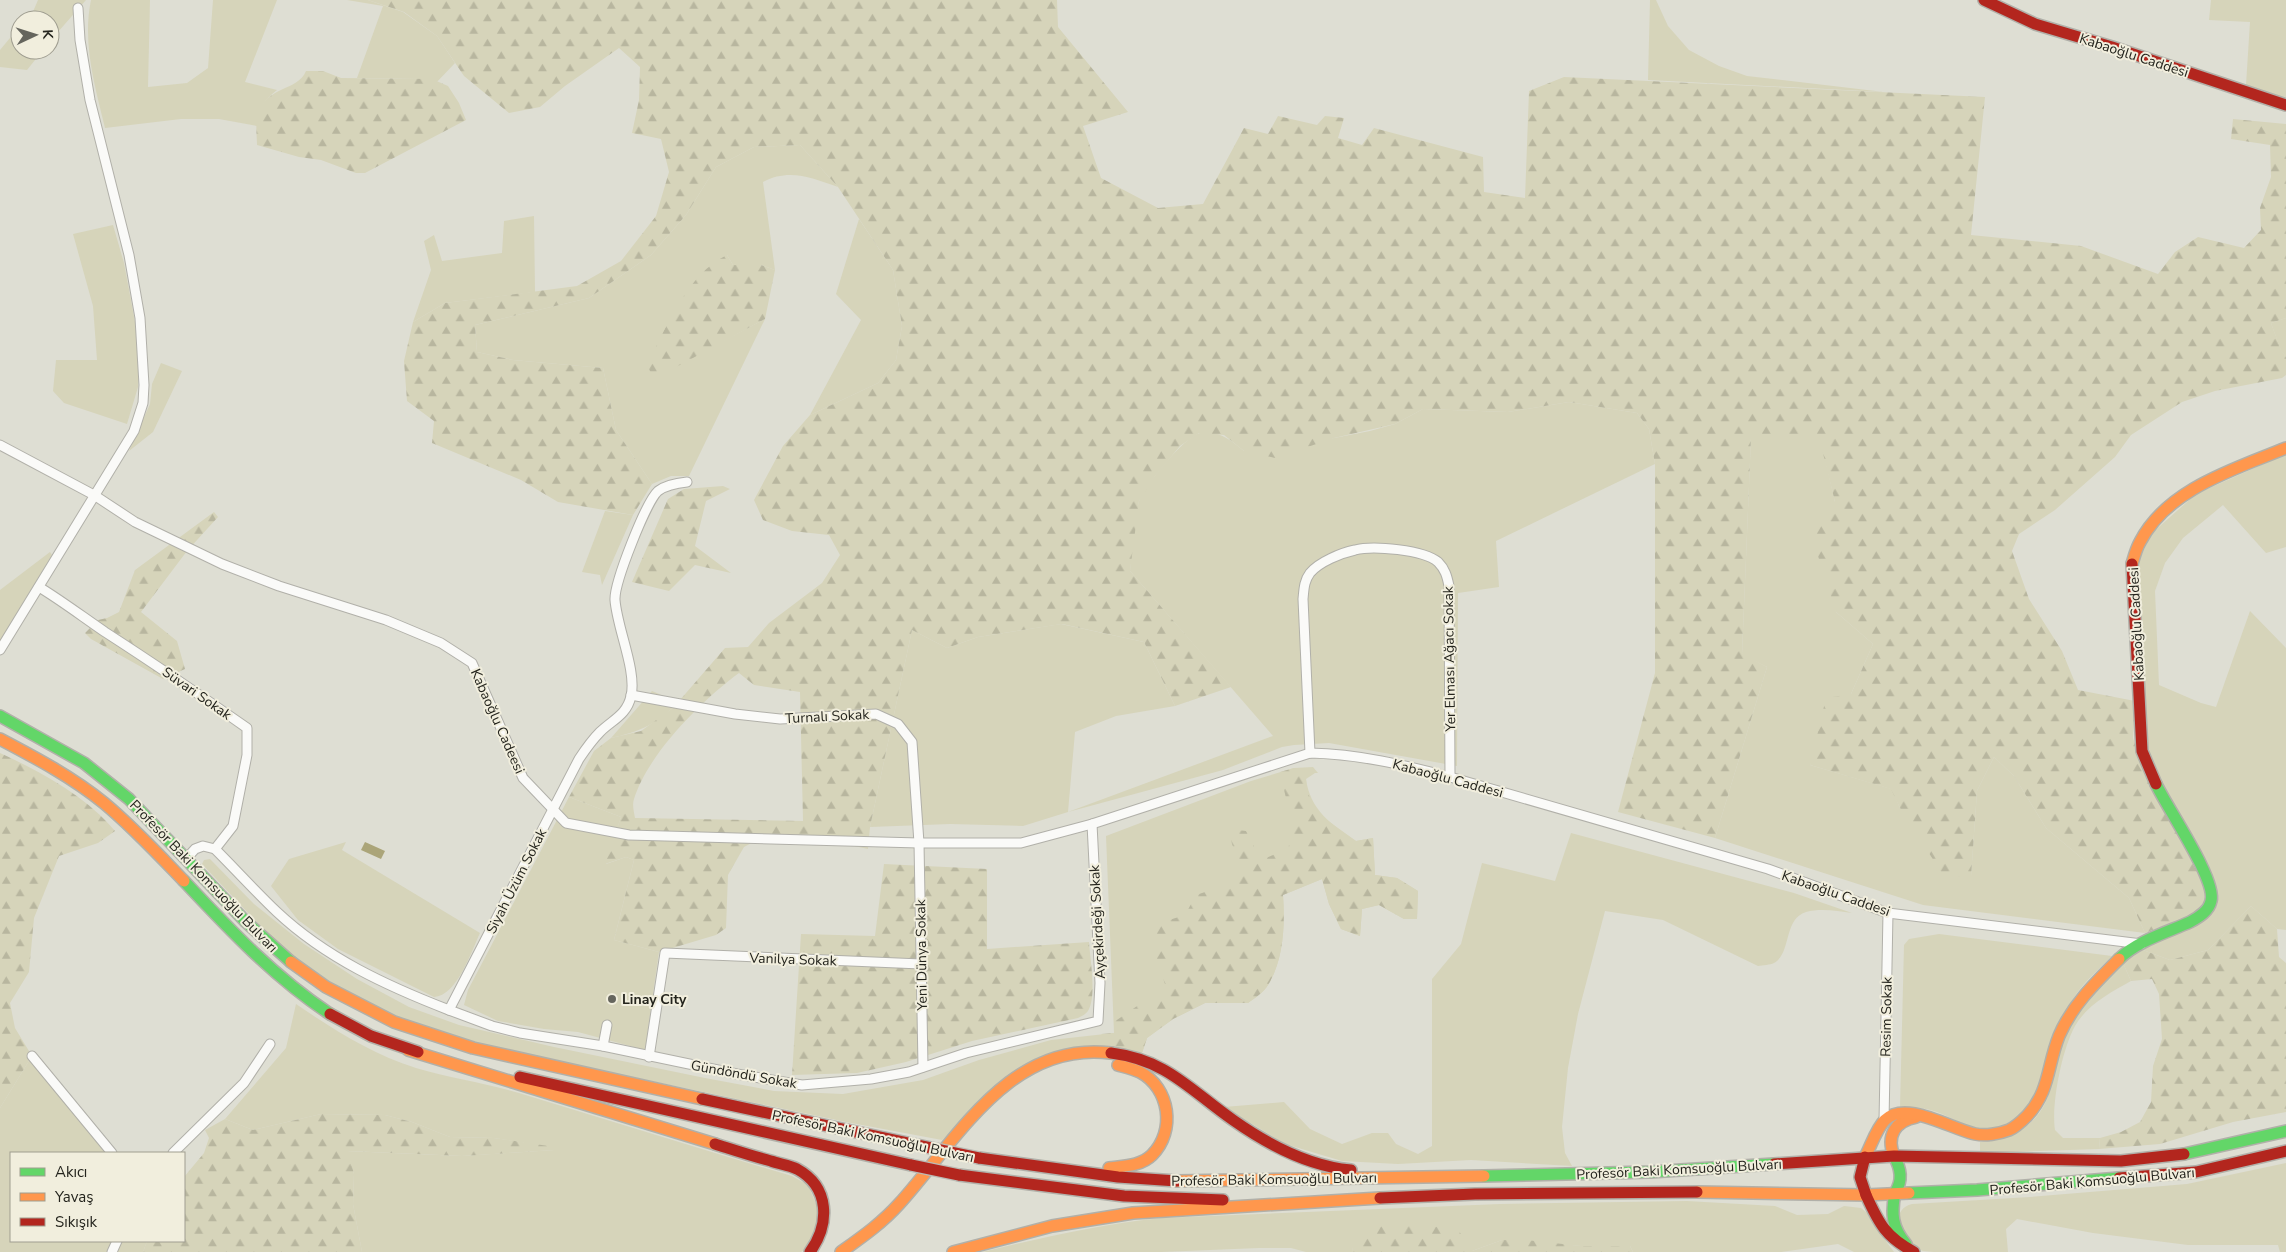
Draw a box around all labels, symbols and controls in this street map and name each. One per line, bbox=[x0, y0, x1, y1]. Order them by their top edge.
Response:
north arrow bbox=[10, 10, 60, 60]
text: K bbox=[38, 29, 57, 40]
street label: Kabaoğlu Caddesi bbox=[2077, 29, 2191, 82]
street label: Kabaoğlu Caddesi bbox=[2124, 567, 2149, 681]
street label: Yer Elması Ağacı Sokak bbox=[1439, 585, 1460, 733]
street label: Süvari Sokak bbox=[158, 663, 236, 725]
street label: Kabaoğlu Cadeesi bbox=[466, 666, 529, 777]
street label: Turnalı Sokak bbox=[784, 705, 871, 728]
street label: Kabaoğlu Caddesi bbox=[1390, 755, 1505, 802]
street label: Profesör Baki Komsuoğlu Bulvarı bbox=[125, 796, 282, 957]
street label: Siyah Üzüm Sokak bbox=[482, 824, 552, 937]
street label: Ayçekirdeği Sokak bbox=[1085, 863, 1110, 980]
street label: Kabaoğlu Caddesi bbox=[1779, 866, 1893, 921]
street label: Yeni Dünya Sokak bbox=[911, 898, 932, 1012]
street label: Vanilya Sokak bbox=[748, 948, 838, 971]
street label: Resim Sokak bbox=[1876, 976, 1897, 1057]
place label: Linay City bbox=[622, 990, 687, 1009]
marker: Linay City bbox=[606, 993, 618, 1005]
street label: Gündöndü Sokak bbox=[689, 1056, 799, 1093]
street label: Profesör Baki Komsuoğlu Bulvarı bbox=[770, 1106, 975, 1167]
legend bbox=[10, 1152, 185, 1242]
street label: Profesör Baki Komsuoğlu Bulvarı bbox=[1576, 1155, 1782, 1184]
text: Akıcı bbox=[55, 1162, 87, 1182]
street label: Profesör Baki Komsuoğlu Bulvarı bbox=[1989, 1163, 2195, 1200]
street label: Profesör Baki Komsuoğlu Bulvarı bbox=[1171, 1168, 1377, 1191]
text: Yavaş bbox=[54, 1187, 93, 1207]
text: Sıkışık bbox=[55, 1212, 97, 1232]

